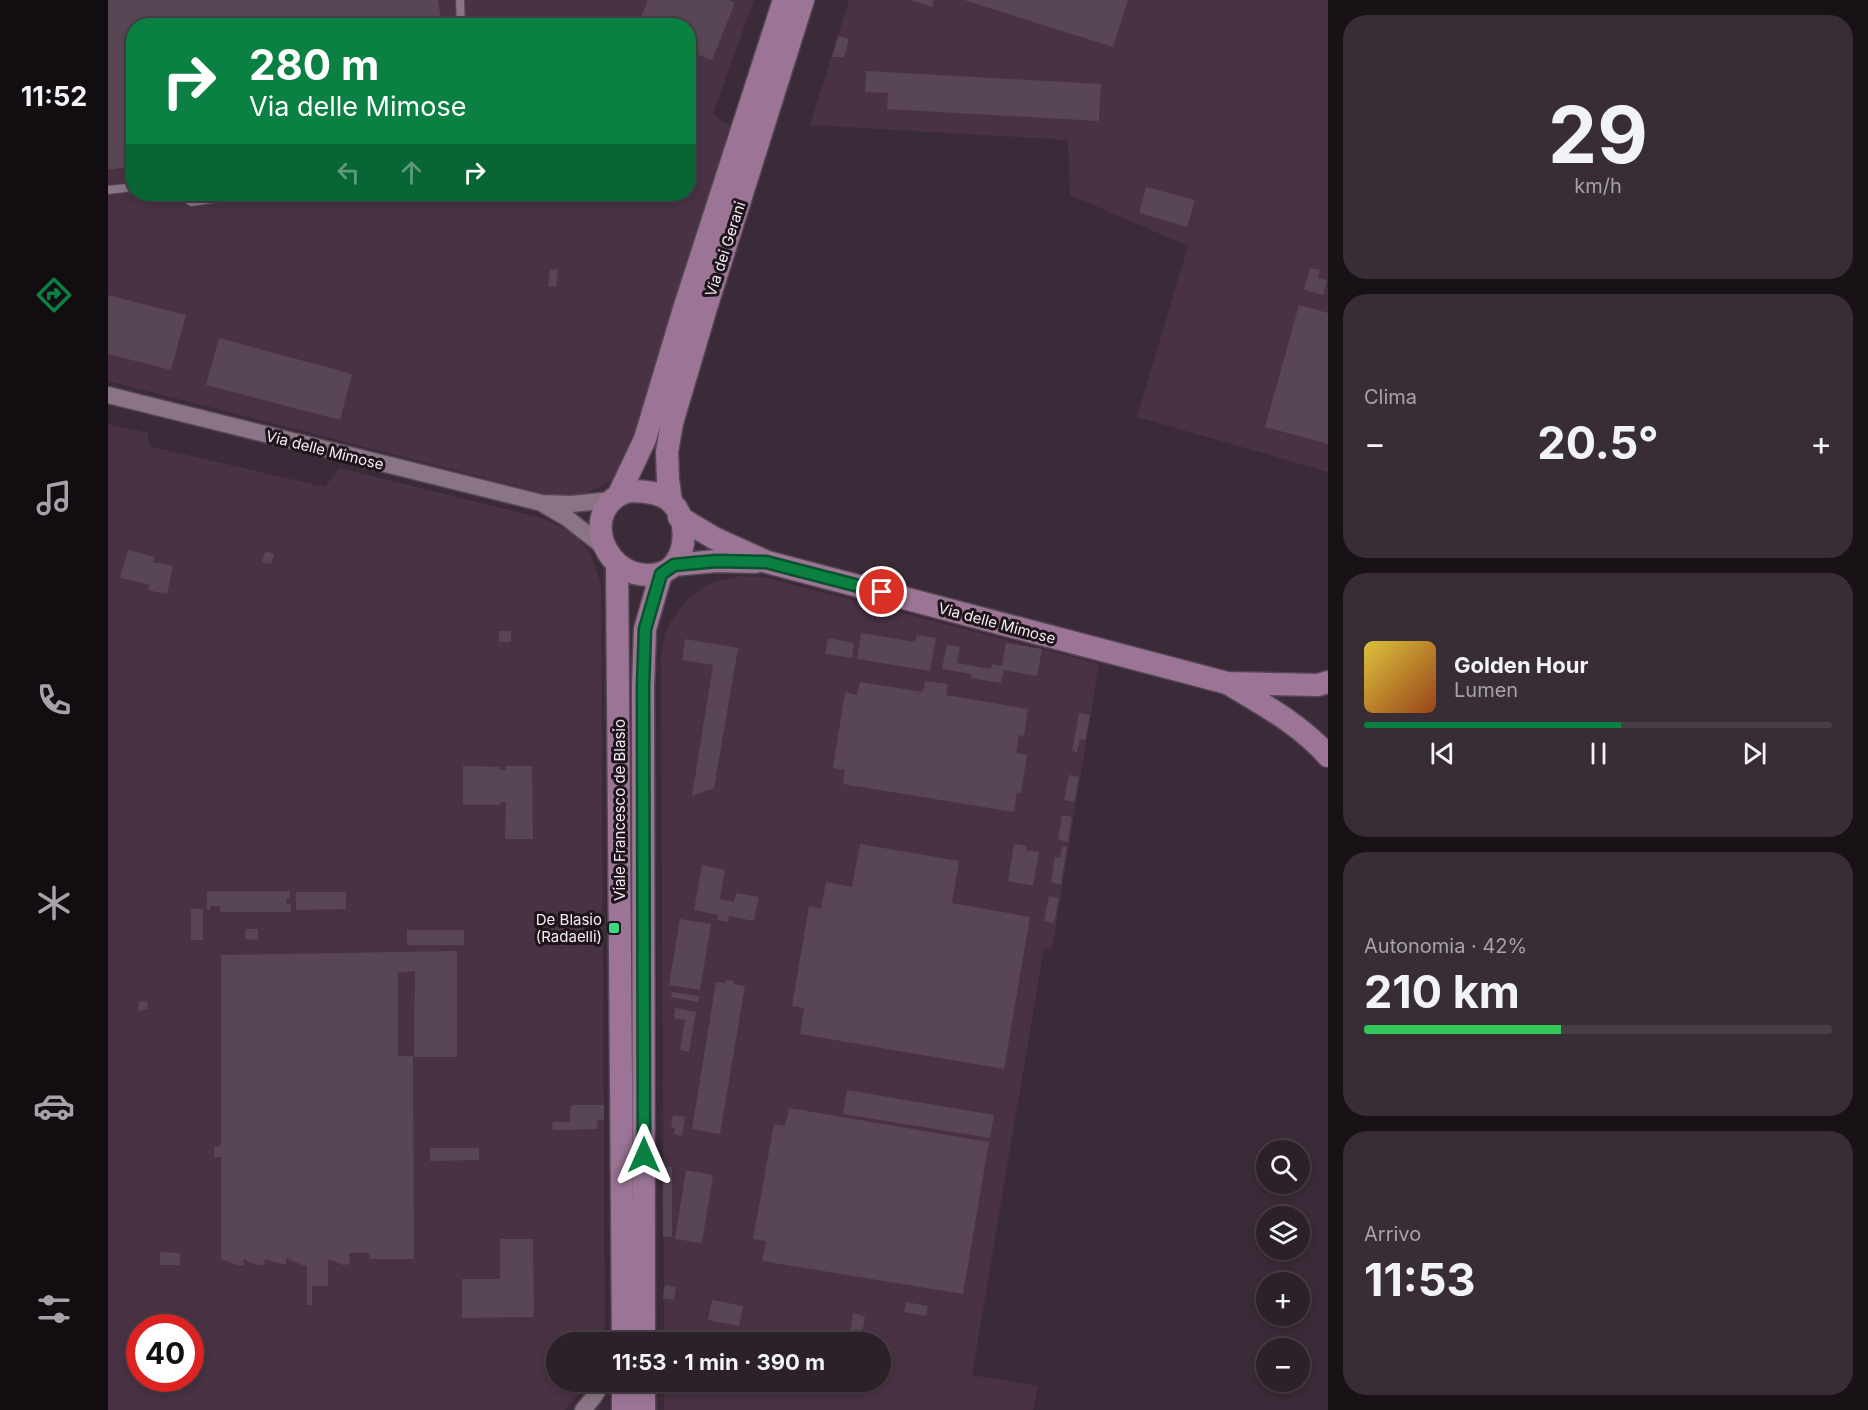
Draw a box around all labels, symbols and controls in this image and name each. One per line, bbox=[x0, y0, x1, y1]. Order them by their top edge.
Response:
text: 280 m bbox=[249, 39, 379, 90]
icon: right bbox=[150, 42, 228, 120]
text: 11:52 bbox=[21, 80, 87, 113]
text: 29 bbox=[1548, 87, 1648, 182]
text: Via delle Mimose bbox=[249, 90, 466, 123]
icon: left bbox=[332, 156, 365, 189]
icon: ahead bbox=[395, 156, 428, 189]
icon: right bbox=[458, 156, 491, 189]
text: km/h bbox=[1574, 174, 1622, 198]
street label: Via dei Gerani bbox=[701, 199, 749, 299]
icon: directions bbox=[33, 274, 75, 316]
text: Clima bbox=[1364, 385, 1417, 409]
text: 20.5° bbox=[1537, 415, 1659, 470]
text: − bbox=[1364, 423, 1386, 463]
text: + bbox=[1810, 423, 1832, 463]
street label: Via delle Mimose bbox=[264, 426, 386, 474]
icon: music bbox=[33, 477, 75, 519]
pin bbox=[856, 566, 907, 617]
icon: arrive bbox=[865, 575, 898, 608]
street label: Via delle Mimose bbox=[936, 598, 1058, 648]
text: Golden Hour bbox=[1454, 652, 1588, 678]
text: Lumen bbox=[1454, 678, 1518, 702]
icon: phone bbox=[33, 679, 75, 721]
street label: Viale Francesco de Blasio bbox=[610, 719, 629, 901]
icon: previous bbox=[1426, 737, 1459, 770]
icon: pause bbox=[1582, 737, 1615, 770]
icon: next bbox=[1738, 737, 1771, 770]
icon: climate bbox=[33, 882, 75, 924]
place label: De Blasio (Radaelli) bbox=[536, 910, 602, 946]
marker: De Blasio (Radaelli) bbox=[607, 921, 621, 935]
text: Autonomia · 42% bbox=[1364, 934, 1527, 958]
text: 210 km bbox=[1364, 964, 1520, 1019]
icon: car bbox=[33, 1085, 75, 1127]
position arrow bbox=[612, 1123, 676, 1187]
map controls bbox=[1256, 1140, 1310, 1392]
button: search bbox=[1256, 1140, 1310, 1194]
button: layers bbox=[1256, 1206, 1310, 1260]
text: Arrivo bbox=[1364, 1222, 1421, 1246]
text: 11:53 bbox=[1364, 1252, 1476, 1307]
button: + bbox=[1256, 1272, 1310, 1326]
icon: filters bbox=[33, 1288, 75, 1330]
speed limit sign: 40 bbox=[126, 1314, 204, 1392]
button: − bbox=[1256, 1338, 1310, 1392]
text: 11:53 · 1 min · 390 m bbox=[612, 1349, 825, 1375]

